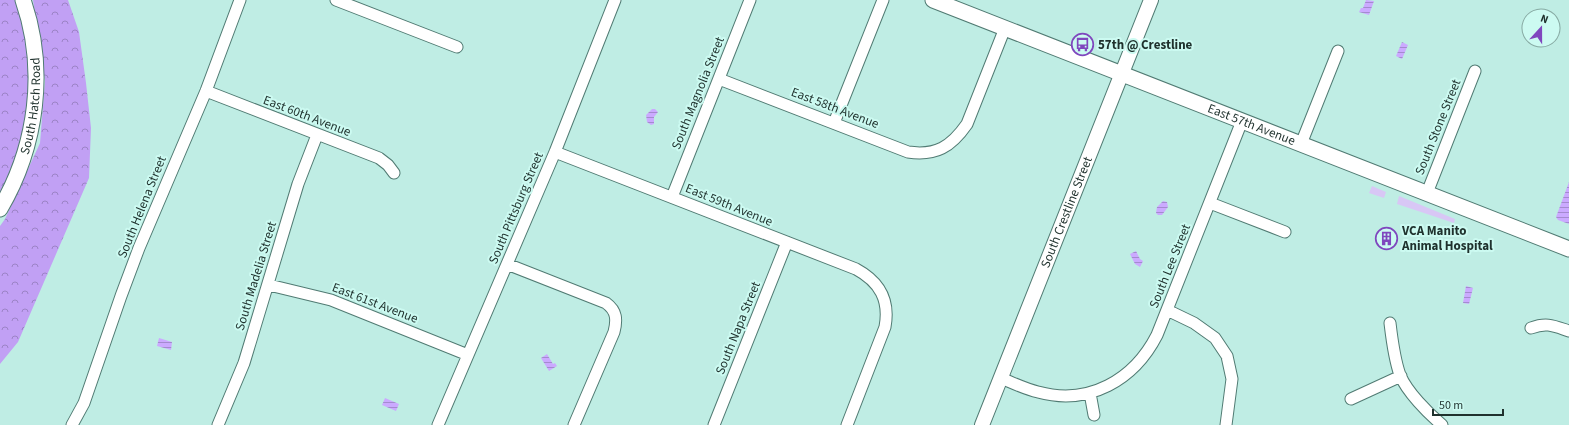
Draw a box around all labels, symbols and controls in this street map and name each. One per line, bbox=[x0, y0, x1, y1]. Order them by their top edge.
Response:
north arrow bbox=[1521, 8, 1561, 48]
text: N bbox=[1538, 11, 1551, 27]
bus stop icon: 57th @ Crestline bbox=[1069, 32, 1095, 58]
street label: South Magnolia Street bbox=[667, 33, 729, 152]
place label: 57th @ Crestline bbox=[1098, 36, 1193, 54]
street label: South Hatch Road bbox=[16, 57, 45, 157]
street label: South Stone Street bbox=[1411, 76, 1466, 178]
street label: East 58th Avenue bbox=[789, 83, 881, 133]
street label: East 60th Avenue bbox=[261, 91, 353, 141]
street label: East 57th Avenue bbox=[1205, 99, 1298, 150]
street label: South Pittsburg Street bbox=[484, 149, 548, 267]
street label: South Helena Street bbox=[113, 153, 171, 261]
street label: South Crestline Street bbox=[1036, 153, 1097, 271]
street label: East 59th Avenue bbox=[683, 179, 775, 231]
street label: South Madelia Street bbox=[231, 219, 281, 333]
street label: South Lee Street bbox=[1145, 221, 1195, 311]
place label: VCA Manito Animal Hospital bbox=[1401, 222, 1493, 255]
building icon: VCA Manito Animal Hospital bbox=[1374, 225, 1400, 251]
street label: East 61st Avenue bbox=[329, 278, 421, 328]
street label: South Napa Street bbox=[711, 278, 765, 377]
scale bar bbox=[1433, 391, 1503, 417]
text: 50 m bbox=[1439, 397, 1463, 414]

